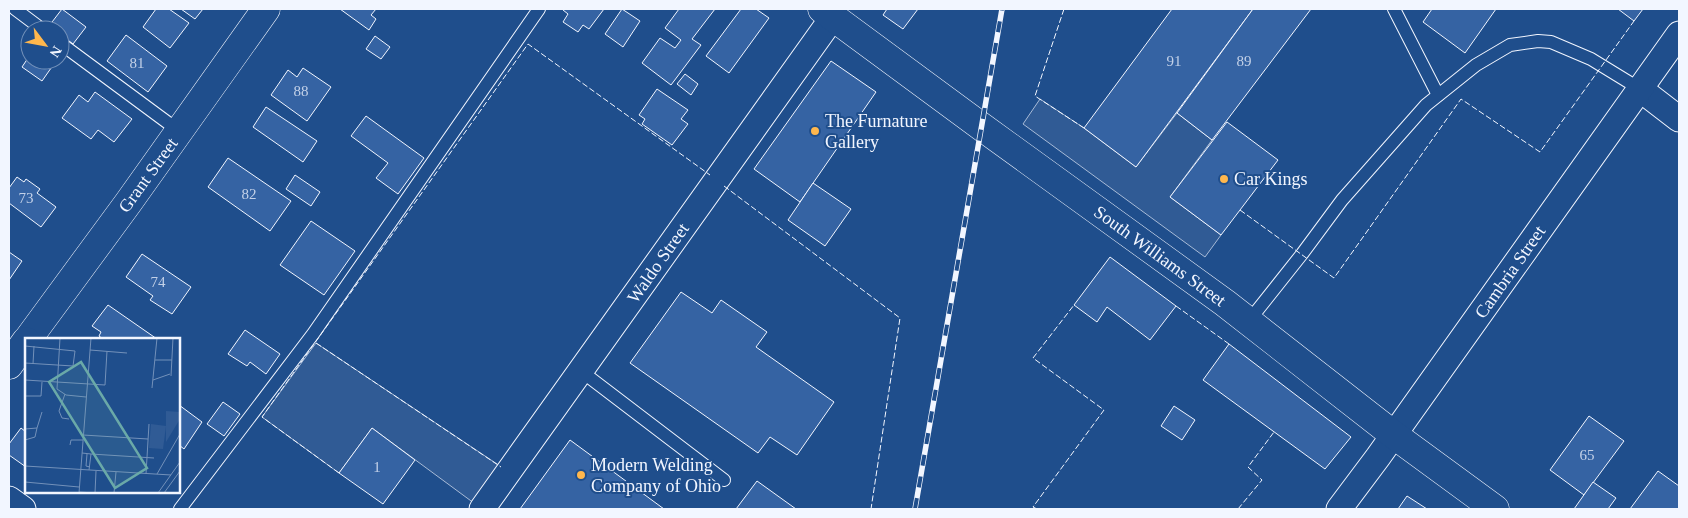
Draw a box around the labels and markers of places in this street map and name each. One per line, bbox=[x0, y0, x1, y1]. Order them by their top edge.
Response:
place label: The Furnature Gallery bbox=[825, 111, 927, 152]
marker: The Furnature Gallery bbox=[809, 125, 821, 137]
place label: Car Kings bbox=[1234, 169, 1308, 189]
marker: Car Kings bbox=[1218, 173, 1230, 185]
place label: Modern Welding Company of Ohio bbox=[591, 455, 721, 496]
marker: Modern Welding Company of Ohio bbox=[575, 469, 587, 481]

